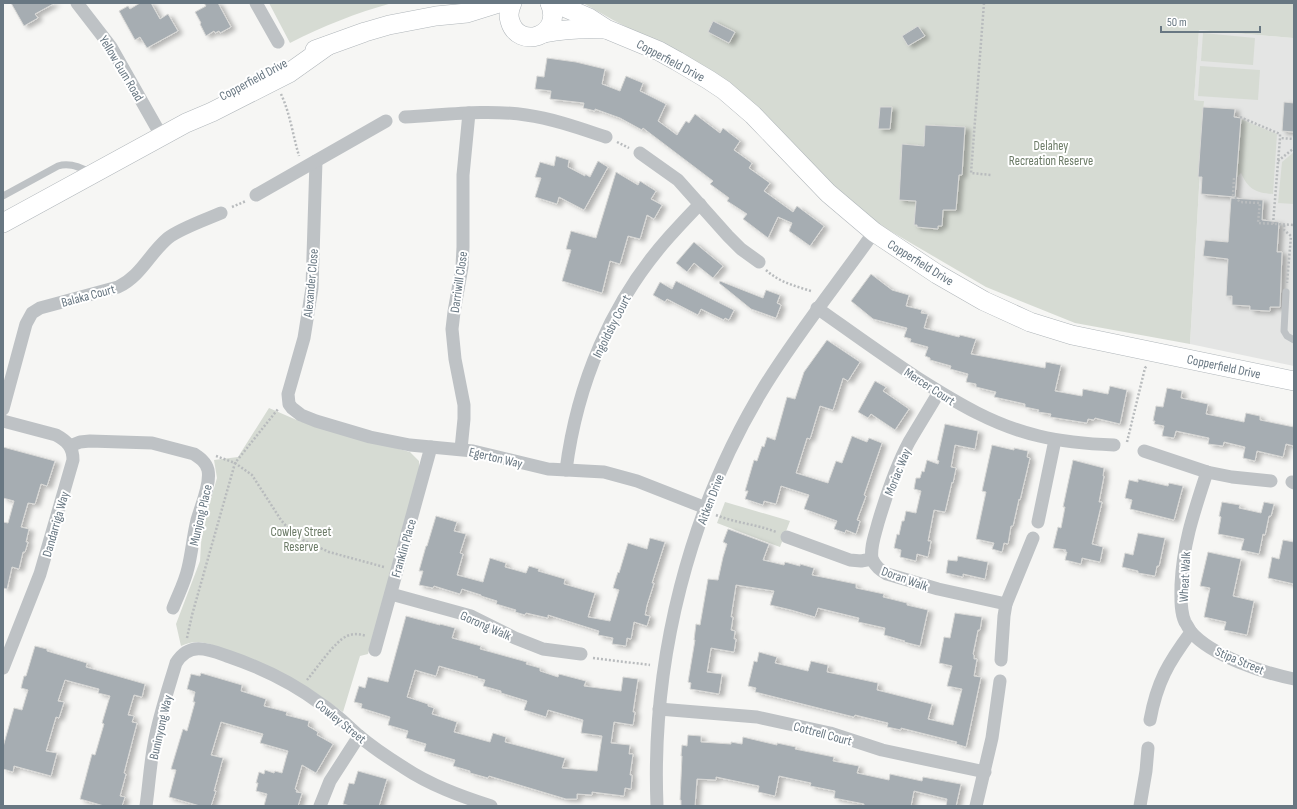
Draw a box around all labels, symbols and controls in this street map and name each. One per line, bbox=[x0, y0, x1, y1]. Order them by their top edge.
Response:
scale bar bbox=[1161, 8, 1260, 34]
text: 50 m bbox=[1167, 15, 1187, 30]
street label: Yellow Gum Road bbox=[95, 33, 147, 104]
street label: Copperfield Drive bbox=[634, 36, 707, 86]
street label: Copperfield Drive bbox=[217, 55, 290, 105]
park label: Delahey Recreation Reserve bbox=[1009, 138, 1093, 169]
street label: Copperfield Drive bbox=[884, 236, 957, 290]
street label: Alexander Close bbox=[300, 248, 322, 319]
street label: Darriwill Close bbox=[447, 250, 471, 314]
street label: Balaka Court bbox=[60, 281, 117, 311]
street label: Ingoldsby Court bbox=[589, 292, 635, 361]
street label: Copperfield Drive bbox=[1185, 351, 1262, 383]
street label: Mercer Court bbox=[901, 364, 958, 409]
street label: Egerton Way bbox=[467, 444, 524, 472]
street label: Moriac Way bbox=[881, 446, 915, 498]
street label: Aitken Drive bbox=[694, 472, 728, 528]
street label: Munjong Place bbox=[186, 483, 216, 547]
street label: Dandarriga Way bbox=[39, 490, 73, 559]
street label: Franklin Place bbox=[388, 517, 420, 579]
park label: Cowley Street Reserve bbox=[271, 524, 331, 555]
street label: Wheat Walk bbox=[1176, 551, 1194, 603]
street label: Doran Walk bbox=[879, 563, 930, 595]
street label: Gorong Walk bbox=[458, 608, 514, 644]
street label: Stipa Street bbox=[1213, 643, 1267, 678]
street label: Buninyong Way bbox=[146, 693, 176, 761]
street label: Cowley Street bbox=[312, 696, 369, 747]
street label: Cottrell Court bbox=[792, 718, 854, 749]

